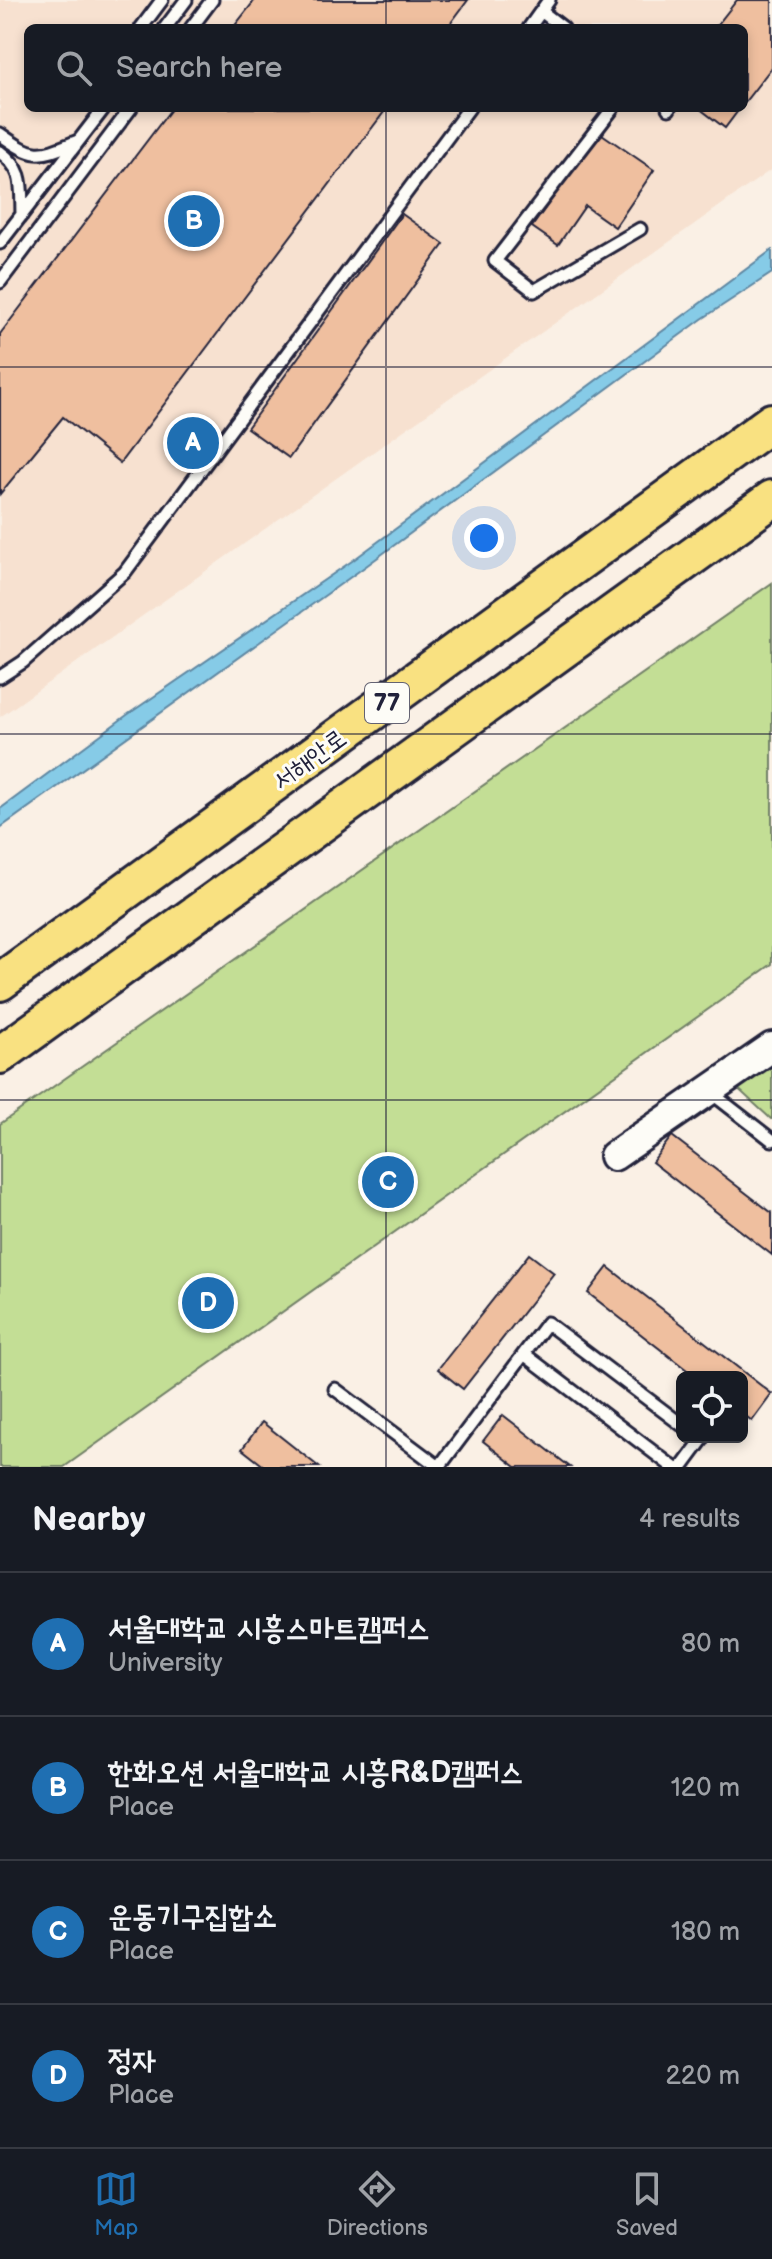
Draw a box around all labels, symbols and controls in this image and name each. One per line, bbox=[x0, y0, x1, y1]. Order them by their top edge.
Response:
search box bbox=[24, 24, 748, 112]
icon: search bbox=[52, 46, 96, 90]
text: Search here bbox=[116, 50, 282, 86]
pin: B bbox=[168, 191, 220, 251]
pin: A bbox=[167, 413, 219, 473]
your location bbox=[464, 518, 504, 558]
road number: 77 bbox=[365, 683, 409, 723]
street label: 서해안로 bbox=[267, 723, 353, 797]
pin: C bbox=[362, 1152, 414, 1212]
pin: D bbox=[182, 1273, 234, 1333]
map controls bbox=[676, 1371, 748, 1443]
button: locate bbox=[676, 1371, 748, 1443]
text: Nearby bbox=[32, 1499, 146, 1540]
text: 4 results bbox=[639, 1504, 740, 1535]
text: 서울대학교 시흥스마트캠퍼스 bbox=[108, 1611, 430, 1647]
text: A bbox=[50, 1629, 66, 1660]
text: 80 m bbox=[681, 1629, 740, 1660]
text: University bbox=[108, 1648, 223, 1679]
text: 한화오션 서울대학교 시흥R&D캠퍼스 bbox=[108, 1755, 524, 1791]
text: B bbox=[49, 1773, 67, 1804]
text: 120 m bbox=[671, 1773, 740, 1804]
text: Place bbox=[108, 1792, 174, 1823]
text: 운동기구집합소 bbox=[108, 1899, 277, 1935]
text: C bbox=[49, 1917, 67, 1948]
text: 180 m bbox=[671, 1917, 740, 1948]
text: Place bbox=[108, 1936, 174, 1967]
text: 정자 bbox=[108, 2043, 156, 2079]
text: D bbox=[49, 2061, 67, 2092]
text: 220 m bbox=[666, 2061, 740, 2092]
text: Place bbox=[108, 2080, 174, 2111]
tab: Map bbox=[94, 2167, 138, 2242]
tab: Directions bbox=[327, 2167, 428, 2242]
tab: Saved bbox=[616, 2167, 678, 2242]

